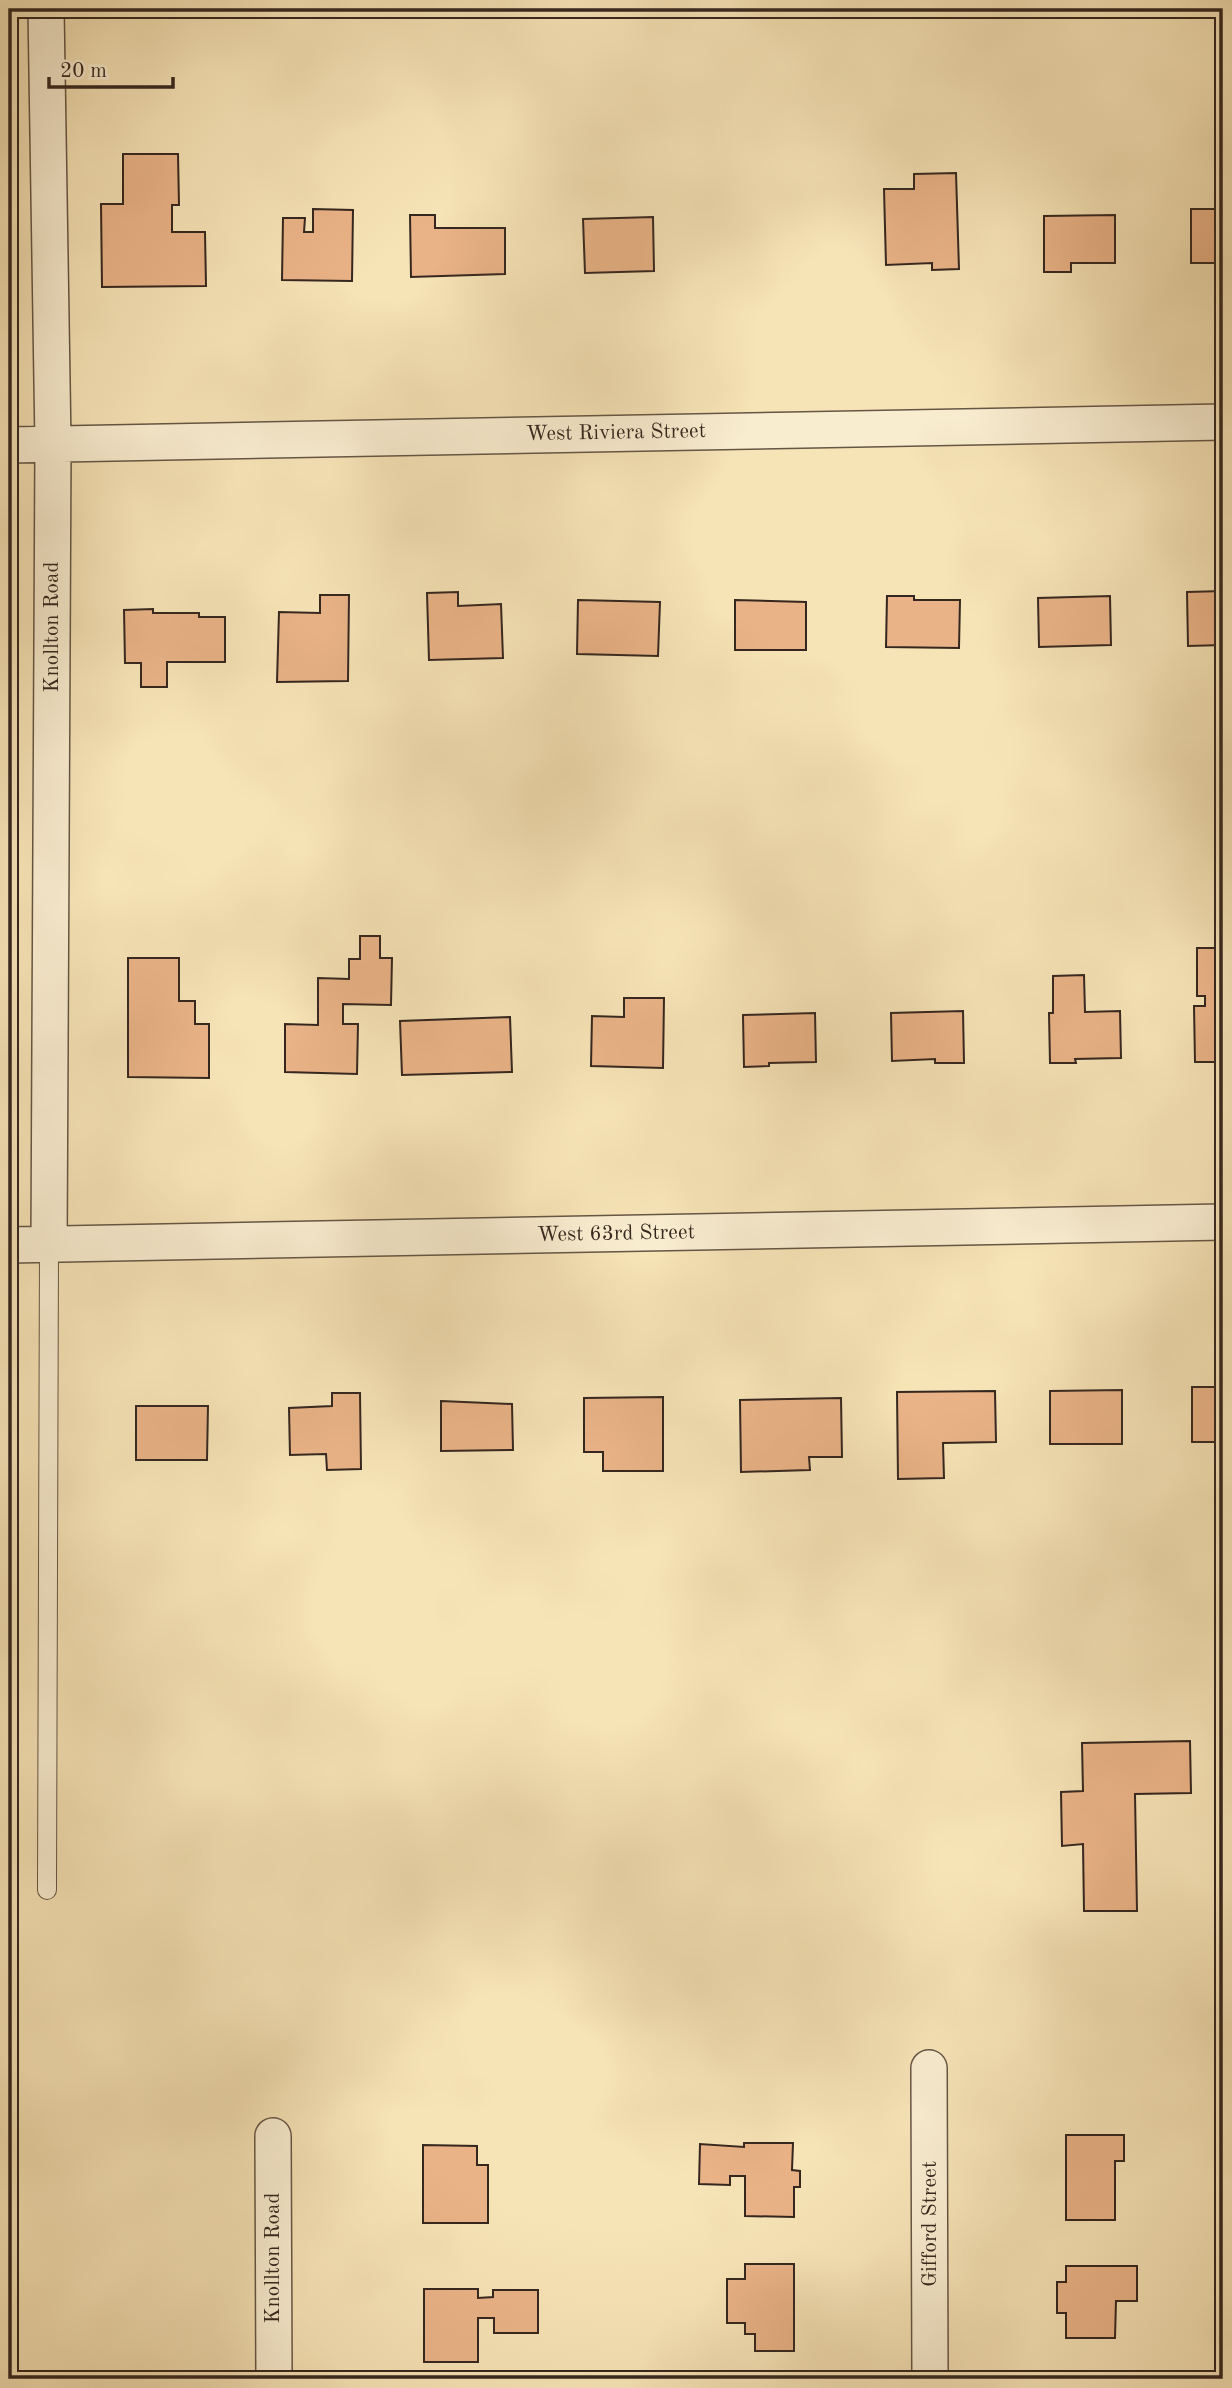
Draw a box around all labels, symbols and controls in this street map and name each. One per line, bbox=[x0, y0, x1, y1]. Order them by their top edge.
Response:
scale bar bbox=[49, 46, 173, 90]
text: 20 m bbox=[60, 61, 107, 82]
street label: West Riviera Street bbox=[526, 421, 706, 445]
street label: Knollton Road bbox=[42, 562, 63, 692]
street label: West 63rd Street bbox=[537, 1222, 695, 1246]
street label: Gifford Street bbox=[920, 2161, 941, 2287]
street label: Knollton Road bbox=[263, 2193, 284, 2323]

